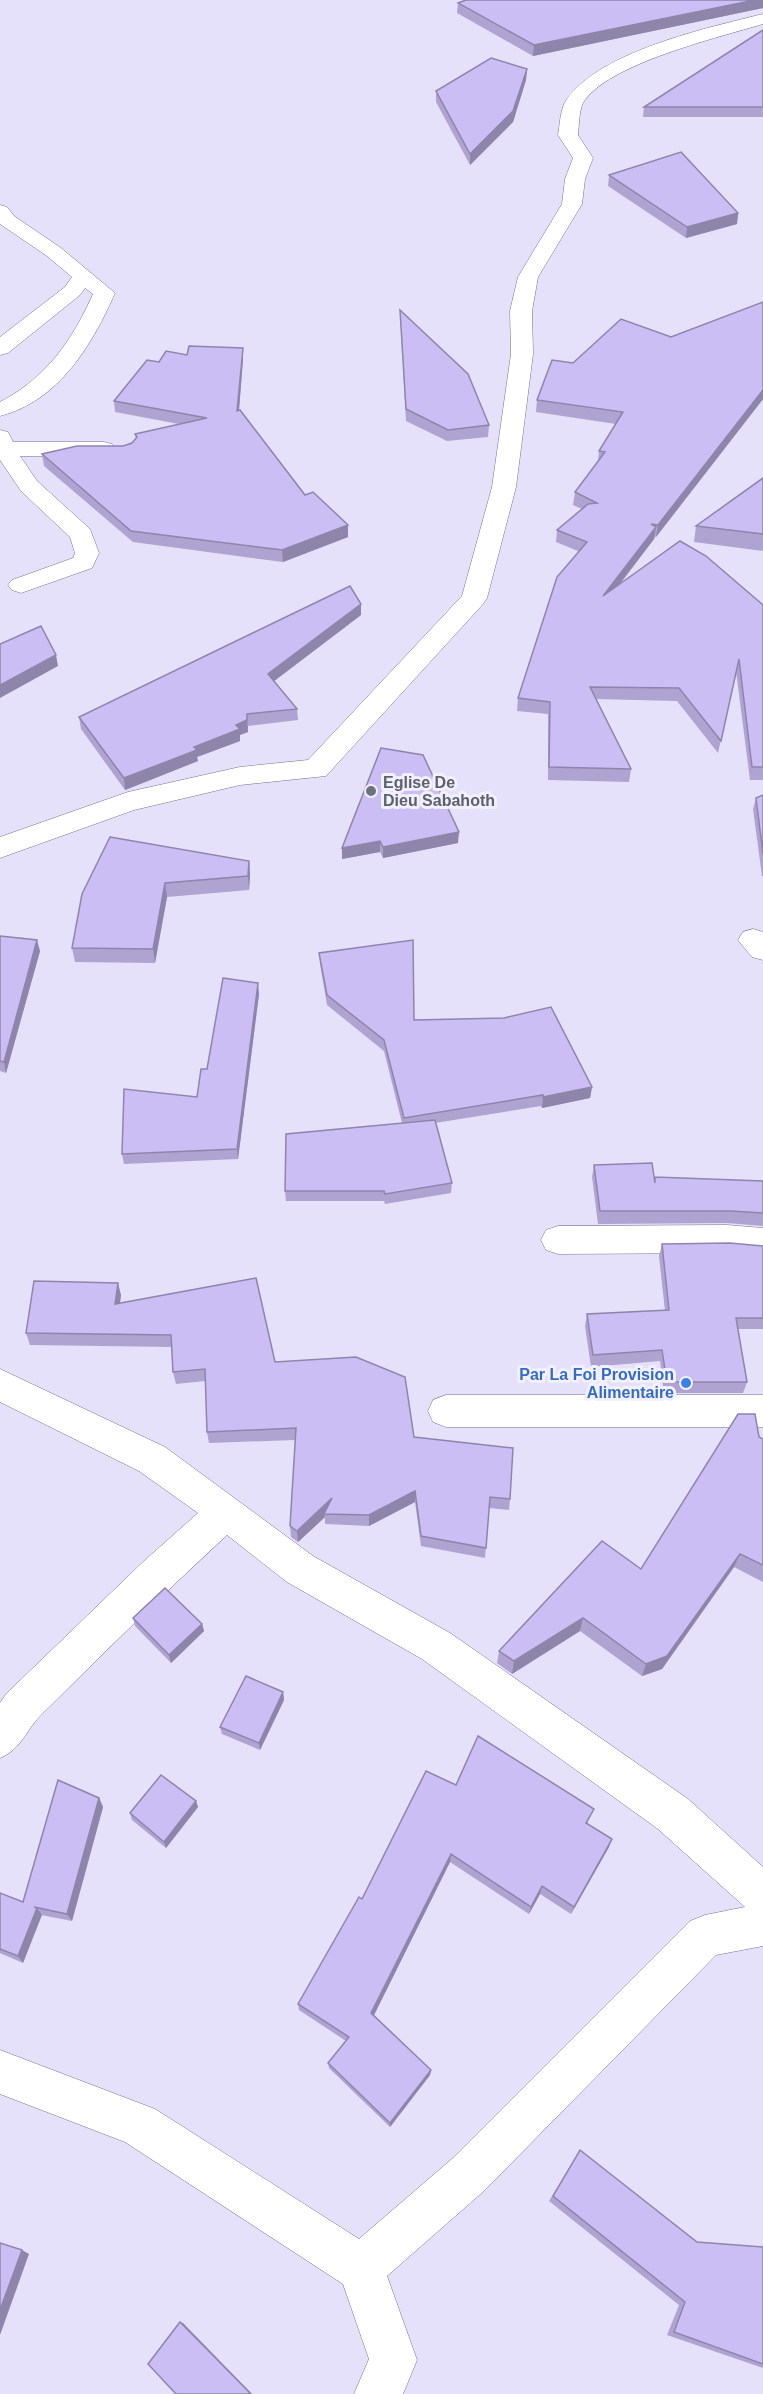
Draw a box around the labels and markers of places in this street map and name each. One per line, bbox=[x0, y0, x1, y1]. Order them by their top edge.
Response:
place label: Eglise De Dieu Sabahoth bbox=[383, 774, 495, 809]
marker: Eglise De Dieu Sabahoth bbox=[364, 784, 378, 798]
place label: Par La Foi Provision Alimentaire bbox=[519, 1366, 674, 1401]
marker: Par La Foi Provision Alimentaire bbox=[679, 1376, 693, 1390]

